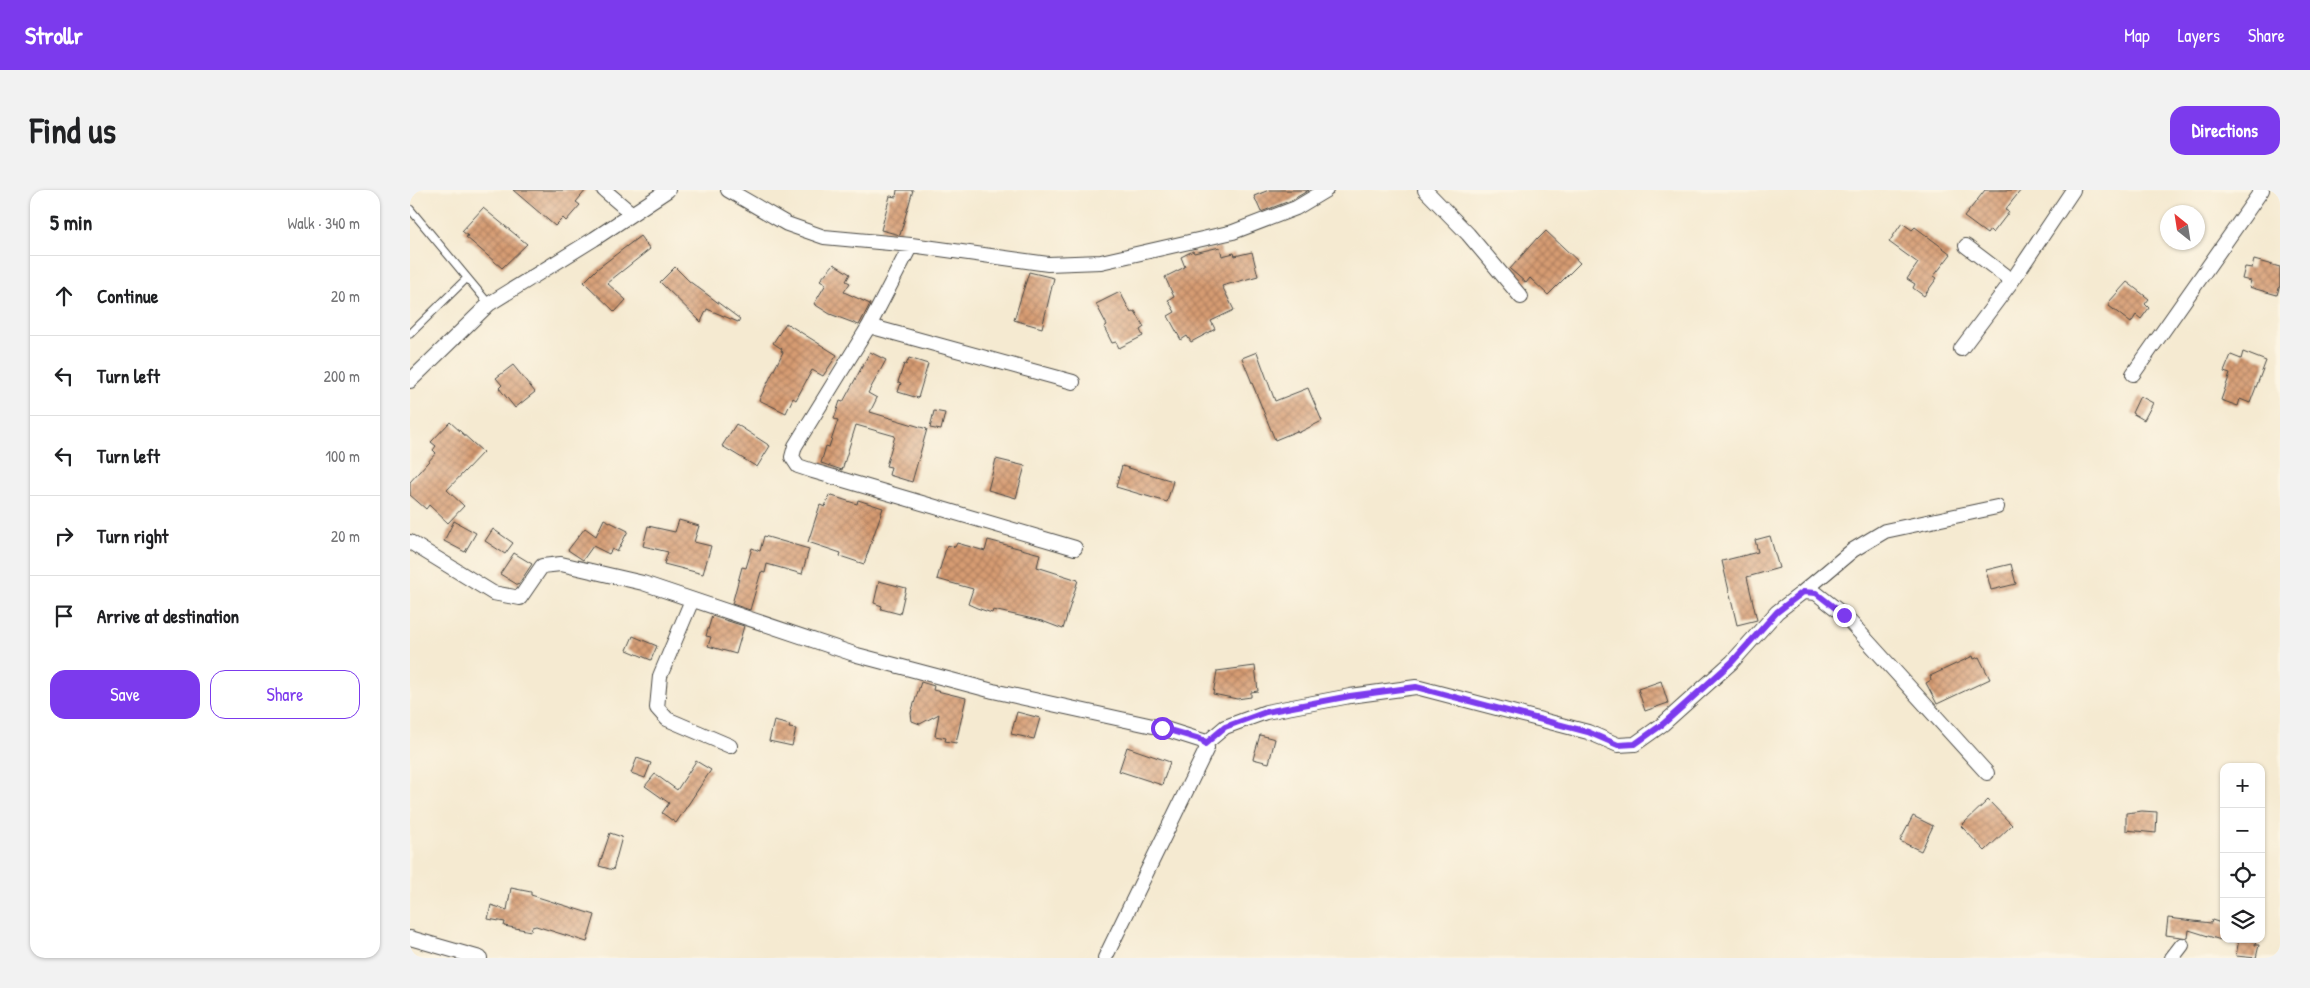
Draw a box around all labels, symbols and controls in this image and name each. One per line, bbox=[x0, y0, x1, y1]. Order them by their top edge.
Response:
text: Strollr bbox=[25, 19, 83, 51]
text: Map bbox=[2124, 23, 2150, 48]
text: Layers bbox=[2178, 23, 2220, 48]
text: Share bbox=[2248, 23, 2285, 48]
button: Directions bbox=[2170, 106, 2280, 155]
text: Find us bbox=[30, 107, 116, 154]
north arrow bbox=[2160, 205, 2205, 250]
text: 5 min bbox=[50, 208, 92, 237]
text: Walk · 340 m bbox=[288, 212, 360, 234]
icon: ahead bbox=[50, 282, 78, 310]
text: Continue bbox=[97, 283, 158, 309]
text: 20 m bbox=[331, 285, 360, 307]
icon: left bbox=[50, 362, 78, 390]
text: Turn left bbox=[97, 363, 160, 389]
text: 200 m bbox=[324, 365, 360, 387]
icon: left bbox=[50, 442, 78, 470]
text: Turn left bbox=[97, 443, 160, 469]
text: 100 m bbox=[325, 445, 360, 467]
icon: right bbox=[50, 522, 78, 550]
text: Turn right bbox=[97, 523, 168, 549]
text: 20 m bbox=[331, 525, 360, 547]
icon: arrive bbox=[50, 602, 78, 630]
text: Arrive at destination bbox=[97, 603, 239, 629]
route end bbox=[1833, 604, 1856, 627]
button: Save bbox=[50, 670, 200, 719]
button: Share bbox=[210, 670, 360, 719]
route start bbox=[1151, 717, 1174, 740]
map controls bbox=[2220, 763, 2265, 943]
button: + bbox=[2220, 763, 2265, 808]
button: − bbox=[2220, 808, 2265, 853]
button: locate bbox=[2220, 853, 2265, 898]
button: layers bbox=[2220, 898, 2265, 943]

